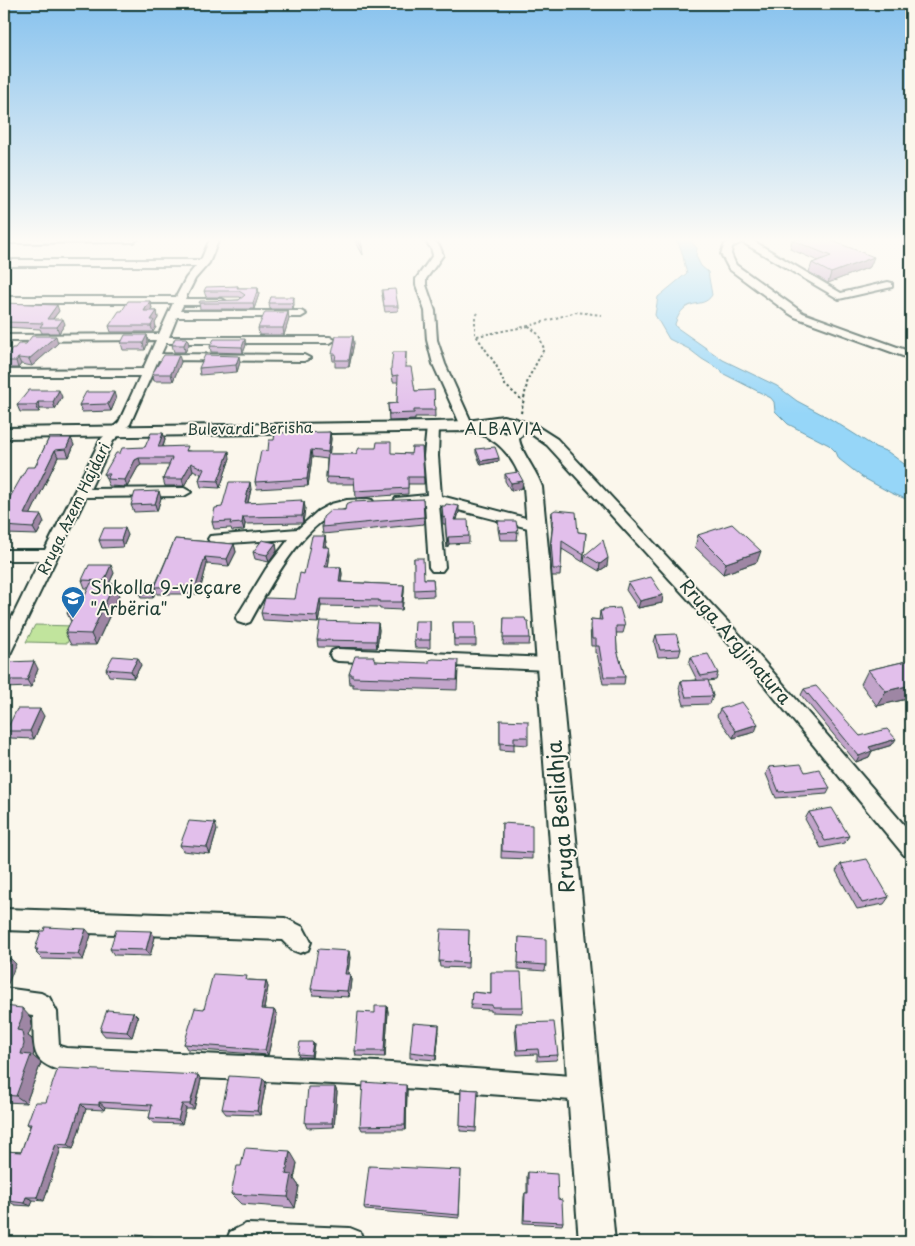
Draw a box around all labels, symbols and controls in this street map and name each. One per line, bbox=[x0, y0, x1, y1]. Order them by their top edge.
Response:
street label: Bulevardi Berisha bbox=[187, 415, 314, 440]
district label: ALBAVIA bbox=[464, 416, 544, 440]
street label: Rruga Azem Hajdari bbox=[31, 438, 115, 579]
street label: Rruga Argjinatura bbox=[674, 572, 798, 710]
place label: Shkolla 9-vjeçare "Arbëria" bbox=[90, 573, 242, 621]
school or university icon: Shkolla 9-vjeçare "Arbëria" bbox=[60, 585, 86, 619]
street label: Rruga Beslidhja bbox=[536, 739, 582, 895]

